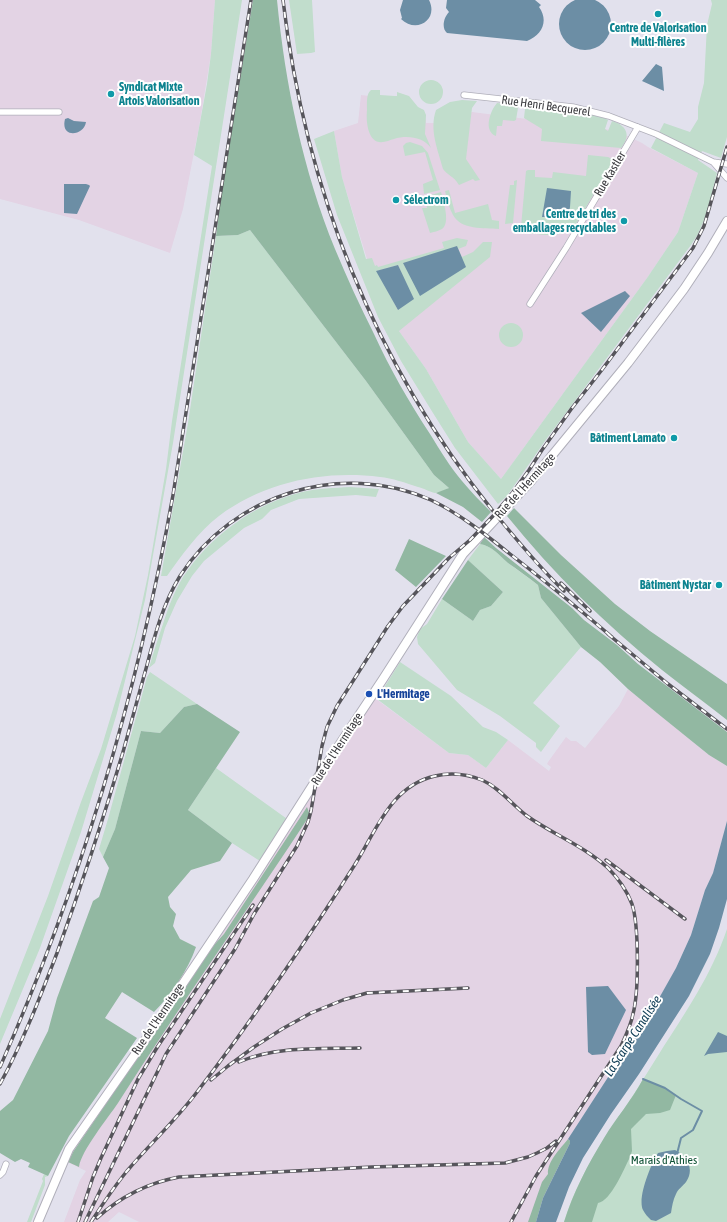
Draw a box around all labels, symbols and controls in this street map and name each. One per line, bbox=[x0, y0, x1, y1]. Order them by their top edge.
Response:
marker: Centre de Valorisation Multi-filères bbox=[653, 9, 663, 19]
place label: Centre de Valorisation Multi-filères bbox=[609, 21, 707, 49]
place label: Syndicat Mixte Artois Valorisation bbox=[119, 80, 200, 108]
marker: Syndicat Mixte Artois Valorisation bbox=[106, 89, 116, 99]
street label: Rue Henri Becquerel bbox=[501, 93, 591, 119]
street label: Rue Kastler bbox=[591, 149, 629, 199]
place label: Sélectrom bbox=[404, 193, 449, 207]
marker: Sélectrom bbox=[391, 195, 401, 205]
place label: Centre de tri des emballages recyclables bbox=[513, 207, 616, 235]
marker: Centre de tri des emballages recyclables bbox=[619, 216, 629, 226]
place label: Bâtiment Lamato bbox=[590, 431, 666, 445]
marker: Bâtiment Lamato bbox=[669, 433, 679, 443]
street label: Rue de l'Hermitage bbox=[492, 450, 558, 522]
place label: Bâtiment Nystar bbox=[640, 578, 711, 592]
marker: Bâtiment Nystar bbox=[714, 580, 724, 590]
place label: L'Hermitage bbox=[377, 687, 430, 701]
marker: L'Hermitage bbox=[364, 689, 374, 699]
street label: Rue de l'Hermitage bbox=[308, 710, 366, 788]
street label: Rue de l'Hermitage bbox=[129, 980, 187, 1058]
water label: La Scarpe Canalisée bbox=[601, 992, 665, 1080]
park label: Marais d'Athies bbox=[631, 1153, 697, 1167]

